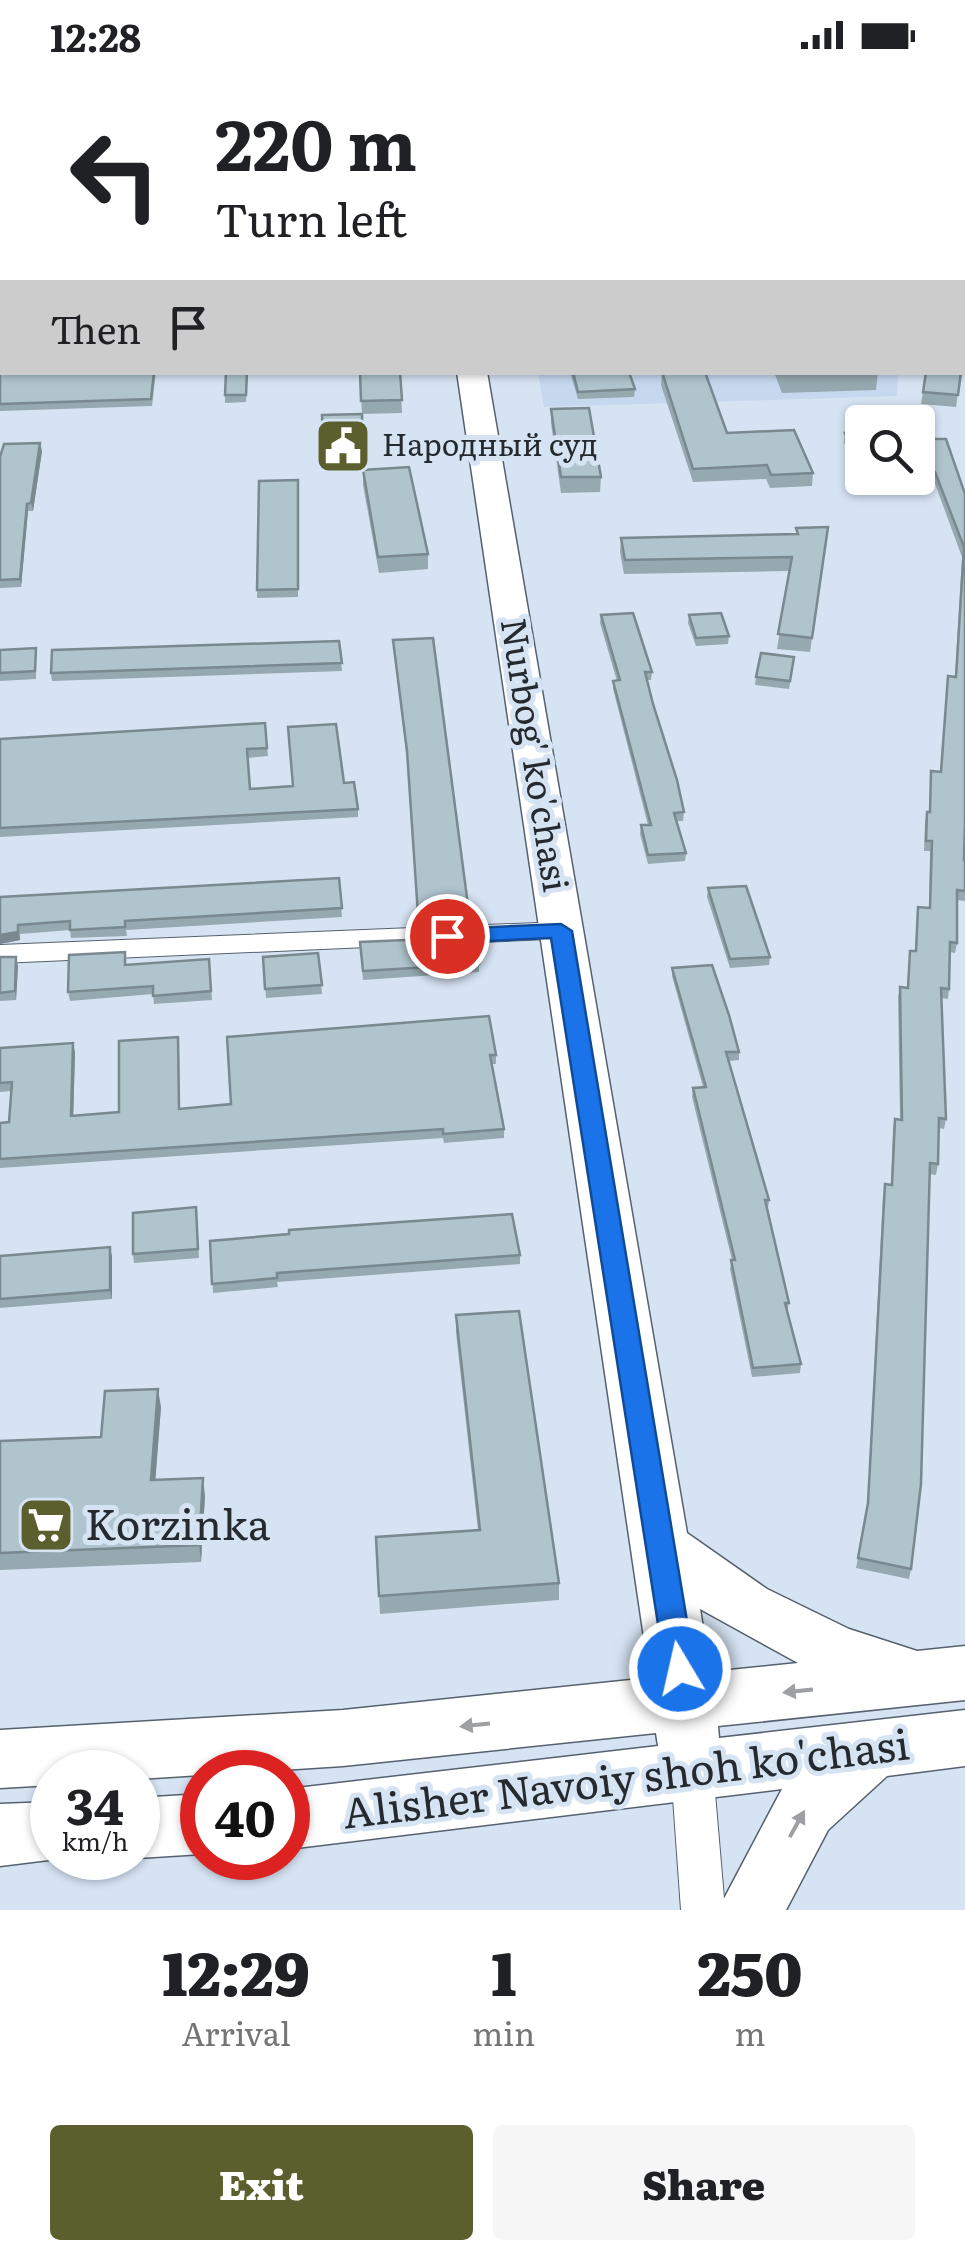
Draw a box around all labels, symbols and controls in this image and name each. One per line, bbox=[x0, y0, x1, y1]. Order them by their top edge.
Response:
text: 12:28 bbox=[50, 7, 141, 64]
text: 220 m bbox=[215, 89, 417, 193]
icon: left bbox=[50, 110, 180, 240]
text: Turn left bbox=[215, 184, 407, 251]
text: Then bbox=[50, 299, 141, 356]
icon: arrive bbox=[161, 300, 216, 355]
map controls bbox=[845, 405, 935, 495]
button: search bbox=[845, 405, 935, 495]
public building icon: Народный суд bbox=[313, 416, 373, 476]
place label: Народный суд bbox=[382, 421, 598, 465]
street label: Nurbog' ko'chasi bbox=[490, 614, 584, 895]
pin bbox=[405, 894, 490, 979]
icon: arrive bbox=[420, 909, 475, 964]
place label: Korzinka bbox=[85, 1491, 271, 1553]
supermarket icon: Korzinka bbox=[16, 1495, 76, 1555]
position arrow bbox=[628, 1617, 732, 1721]
one-way arrow bbox=[782, 1683, 814, 1699]
street label: Alisher Navoiy shoh ko'chasi bbox=[339, 1711, 912, 1842]
one-way arrow bbox=[459, 1717, 491, 1733]
speed limit sign: 40 bbox=[180, 1750, 310, 1880]
text: 34 bbox=[66, 1766, 124, 1840]
one-way arrow bbox=[788, 1810, 805, 1839]
text: km/h bbox=[62, 1822, 128, 1859]
text: 12:29 bbox=[162, 1925, 310, 2014]
text: 1 bbox=[491, 1925, 516, 2014]
text: 250 bbox=[697, 1925, 803, 2014]
text: Arrival bbox=[181, 2008, 291, 2056]
text: min bbox=[472, 2008, 535, 2056]
text: m bbox=[735, 2008, 766, 2056]
button: Exit bbox=[50, 2125, 473, 2240]
button: Share bbox=[493, 2125, 915, 2240]

